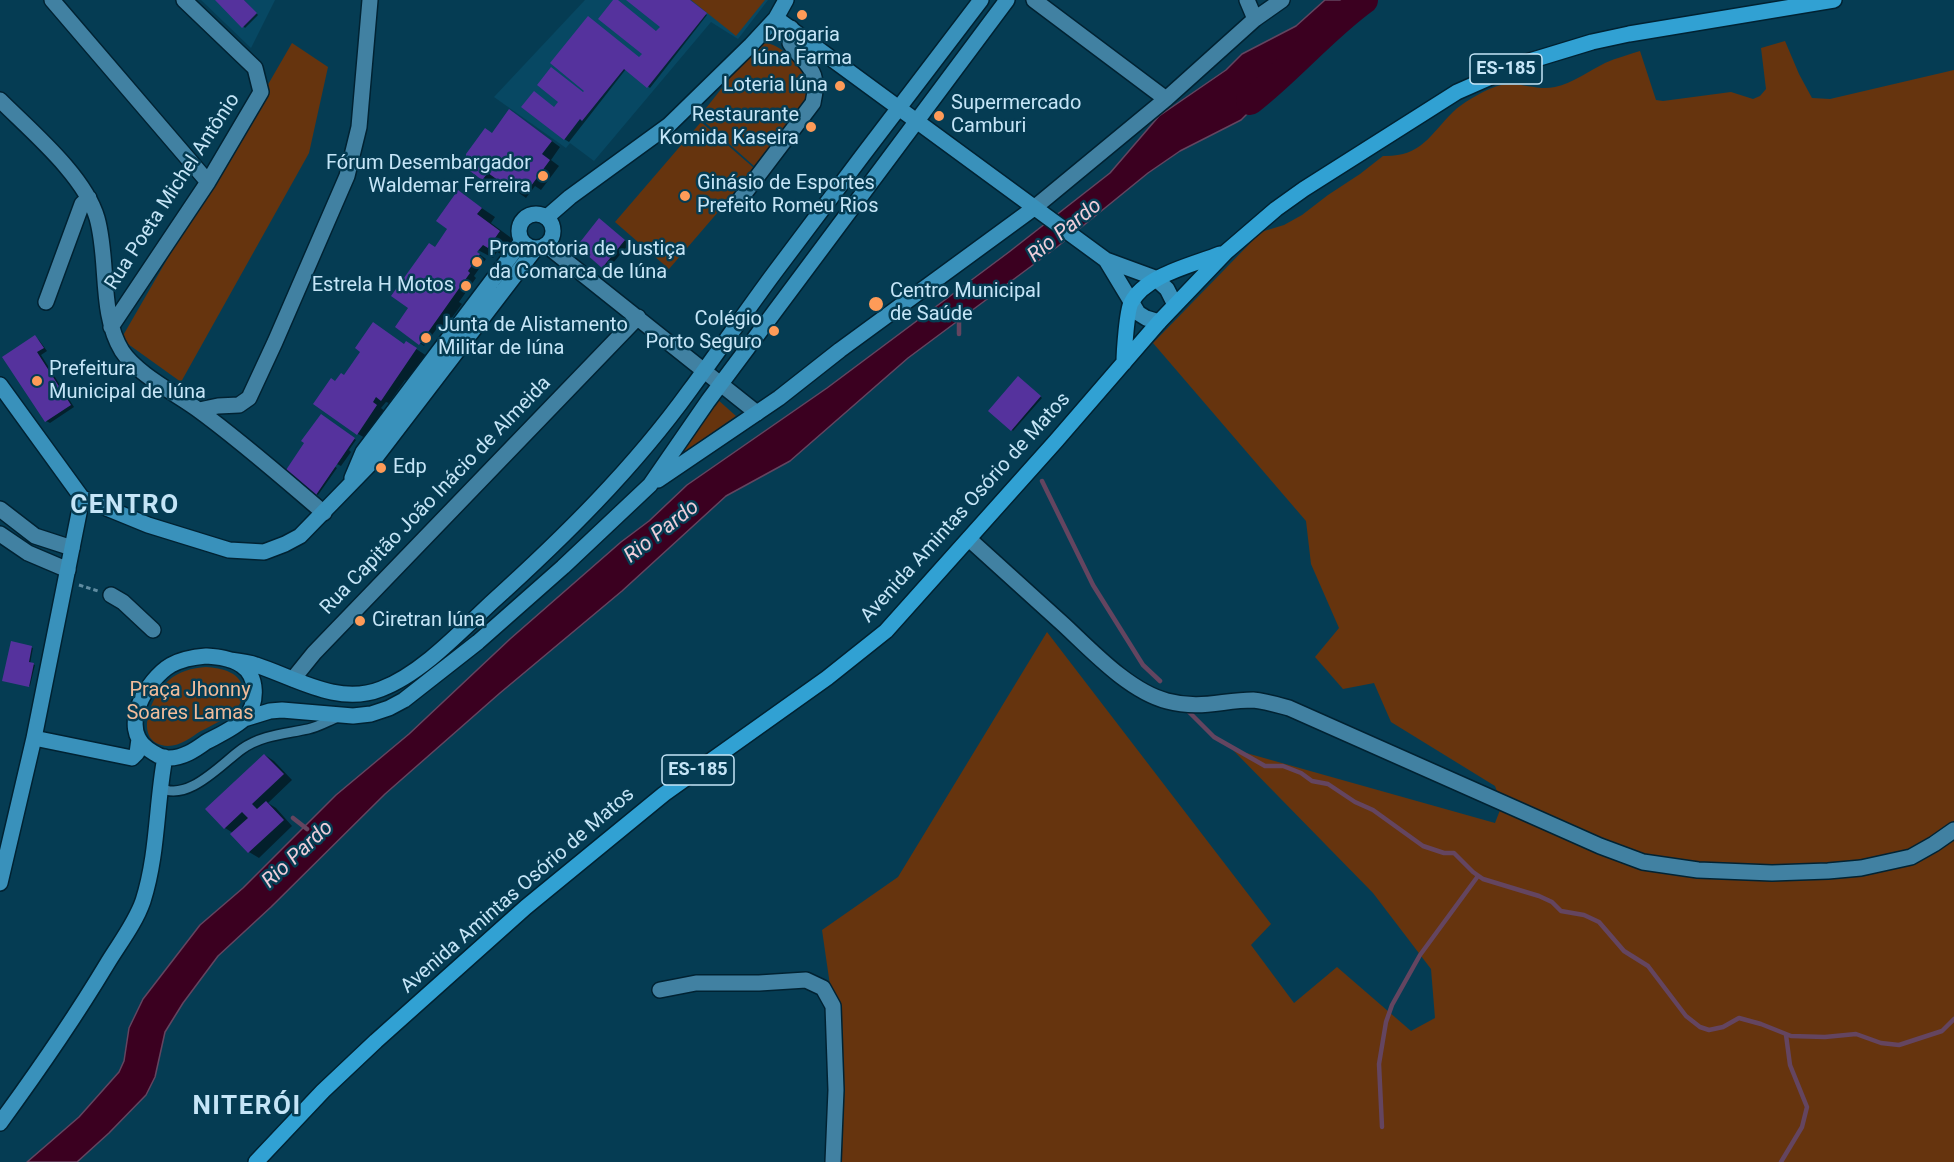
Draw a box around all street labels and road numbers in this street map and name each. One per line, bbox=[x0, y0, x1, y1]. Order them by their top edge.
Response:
road number: ES-185 bbox=[1470, 54, 1542, 84]
street label: Rua Poeta Michel Antônio bbox=[100, 89, 246, 295]
street label: Rua Capitão João Inácio de Almeida bbox=[316, 372, 556, 620]
street label: Avenida Amintas Osório de Matos bbox=[856, 388, 1076, 628]
road number: ES-185 bbox=[662, 755, 734, 785]
street label: Avenida Amintas Osório de Matos bbox=[396, 783, 640, 999]

